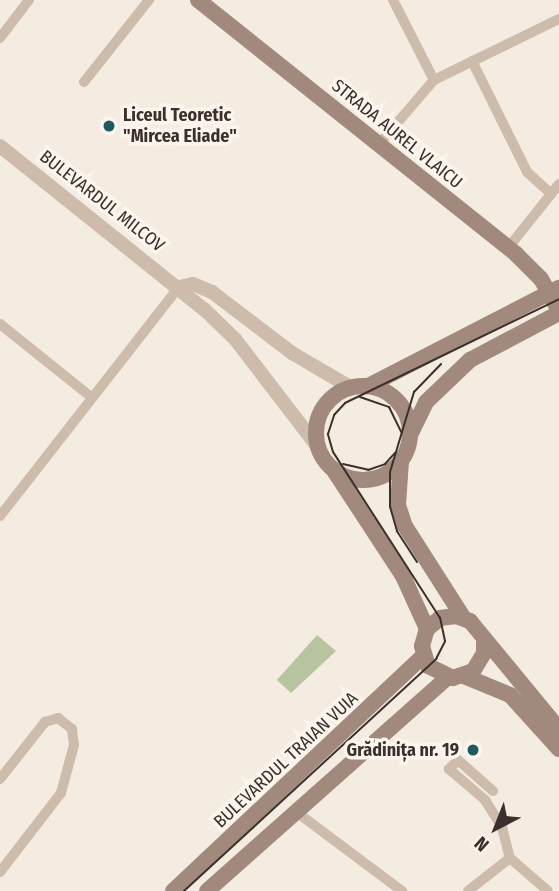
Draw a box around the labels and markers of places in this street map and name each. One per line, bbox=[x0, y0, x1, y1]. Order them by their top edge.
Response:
place label: Liceul Teoretic "Mircea Eliade" bbox=[123, 105, 237, 148]
marker: Liceul Teoretic "Mircea Eliade" bbox=[101, 118, 117, 134]
place label: Grădinița nr. 19 bbox=[347, 739, 459, 761]
marker: Grădinița nr. 19 bbox=[465, 742, 481, 758]

